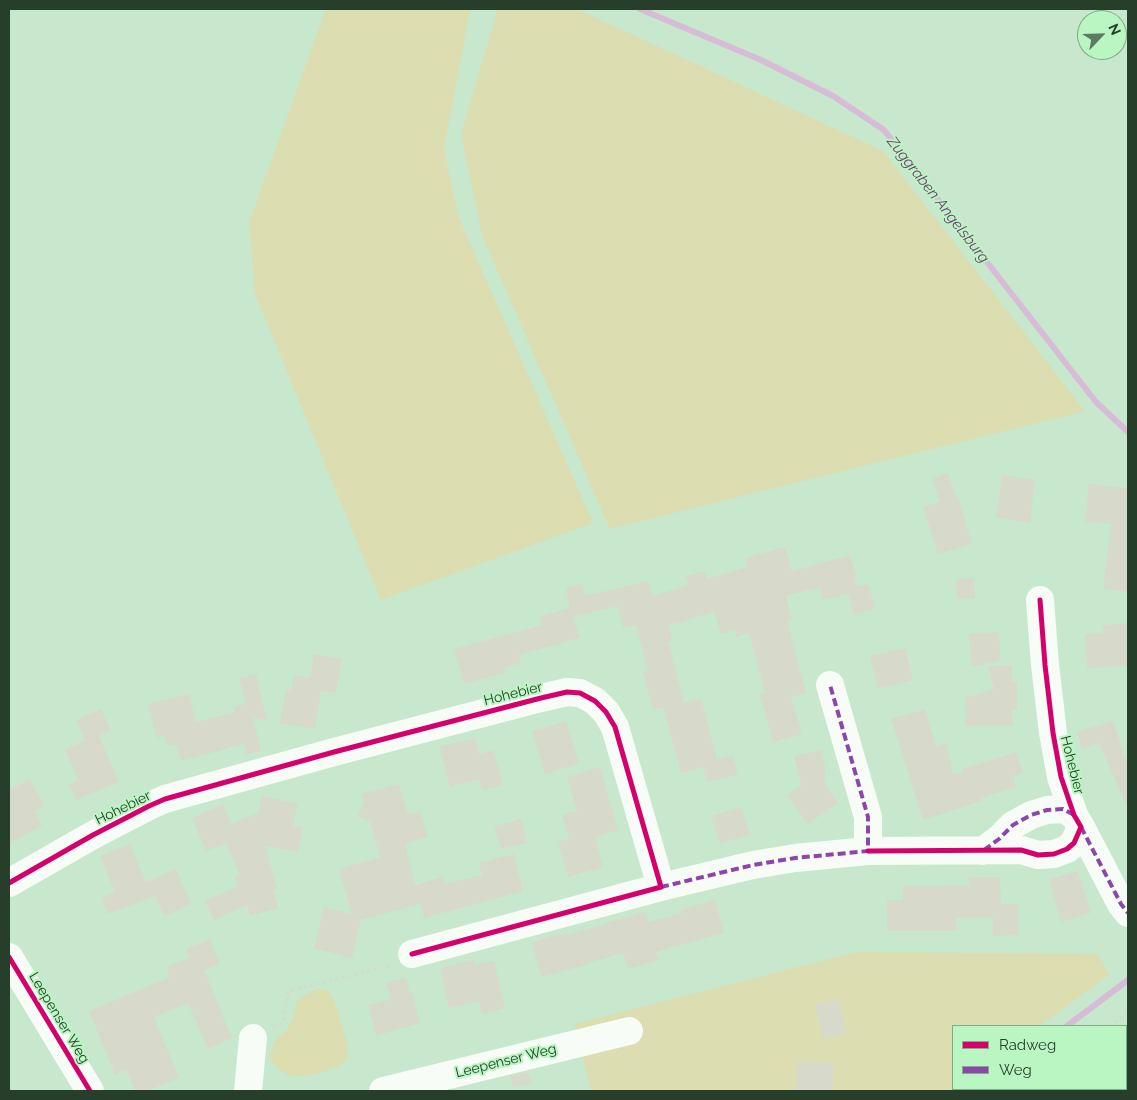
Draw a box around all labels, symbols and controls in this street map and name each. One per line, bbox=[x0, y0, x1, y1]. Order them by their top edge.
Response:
north arrow bbox=[1077, 10, 1127, 60]
text: N bbox=[1105, 21, 1124, 37]
water label: Zuggraben Angelsburg bbox=[883, 133, 993, 267]
street label: Hohebier bbox=[482, 679, 544, 709]
street label: Hohebier bbox=[1057, 734, 1087, 796]
street label: Hohebier bbox=[92, 787, 154, 829]
street label: Leepenser Weg bbox=[25, 969, 93, 1067]
legend bbox=[952, 1025, 1127, 1090]
text: Radweg bbox=[999, 1036, 1056, 1054]
street label: Leepenser Weg bbox=[454, 1040, 558, 1082]
text: Weg bbox=[999, 1061, 1032, 1079]

